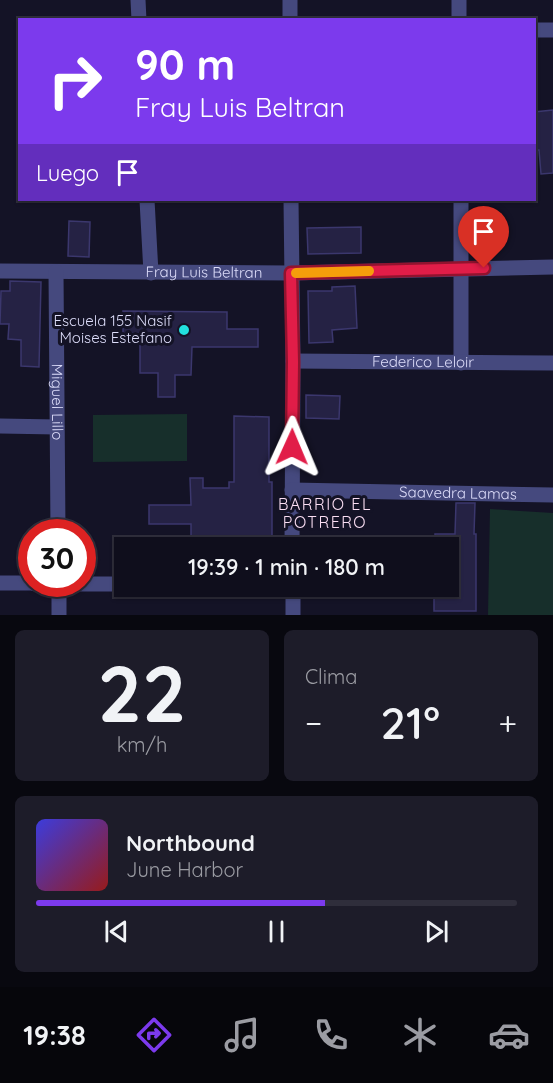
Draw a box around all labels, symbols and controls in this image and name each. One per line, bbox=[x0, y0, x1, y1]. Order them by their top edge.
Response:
text: 90 m bbox=[135, 38, 235, 91]
icon: right bbox=[36, 42, 114, 120]
text: Fray Luis Beltran bbox=[135, 90, 345, 124]
icon: arrive bbox=[111, 156, 144, 189]
text: Luego bbox=[36, 159, 99, 187]
pin bbox=[458, 206, 509, 268]
icon: arrive bbox=[467, 215, 500, 248]
street label: Fray Luis Beltran bbox=[146, 262, 262, 282]
place label: Escuela 155 Nasif Moises Estefano bbox=[53, 311, 173, 347]
marker: Escuela 155 Nasif Moises Estefano bbox=[177, 323, 191, 337]
street label: Federico Leloir bbox=[372, 352, 474, 371]
street label: Miguel Lillo bbox=[48, 364, 67, 440]
position arrow bbox=[260, 415, 324, 479]
street label: Saavedra Lamas bbox=[399, 482, 517, 503]
district label: BARRIO EL POTRERO bbox=[278, 494, 372, 532]
speed limit sign: 30 bbox=[18, 519, 96, 597]
text: 19:39 · 1 min · 180 m bbox=[188, 553, 385, 581]
text: 22 bbox=[98, 644, 186, 742]
text: Clima bbox=[305, 664, 357, 689]
text: 21° bbox=[381, 694, 440, 750]
text: − bbox=[305, 702, 322, 743]
text: + bbox=[498, 702, 517, 743]
text: km/h bbox=[117, 732, 167, 757]
text: Northbound bbox=[126, 829, 255, 857]
text: June Harbor bbox=[126, 857, 243, 882]
icon: previous bbox=[100, 915, 133, 948]
icon: pause bbox=[260, 915, 293, 948]
icon: next bbox=[420, 915, 453, 948]
icon: directions bbox=[133, 1014, 175, 1056]
icon: music bbox=[221, 1014, 263, 1056]
icon: phone bbox=[310, 1014, 352, 1056]
icon: climate bbox=[399, 1014, 441, 1056]
icon: car bbox=[488, 1014, 530, 1056]
text: 19:38 bbox=[23, 1018, 86, 1052]

